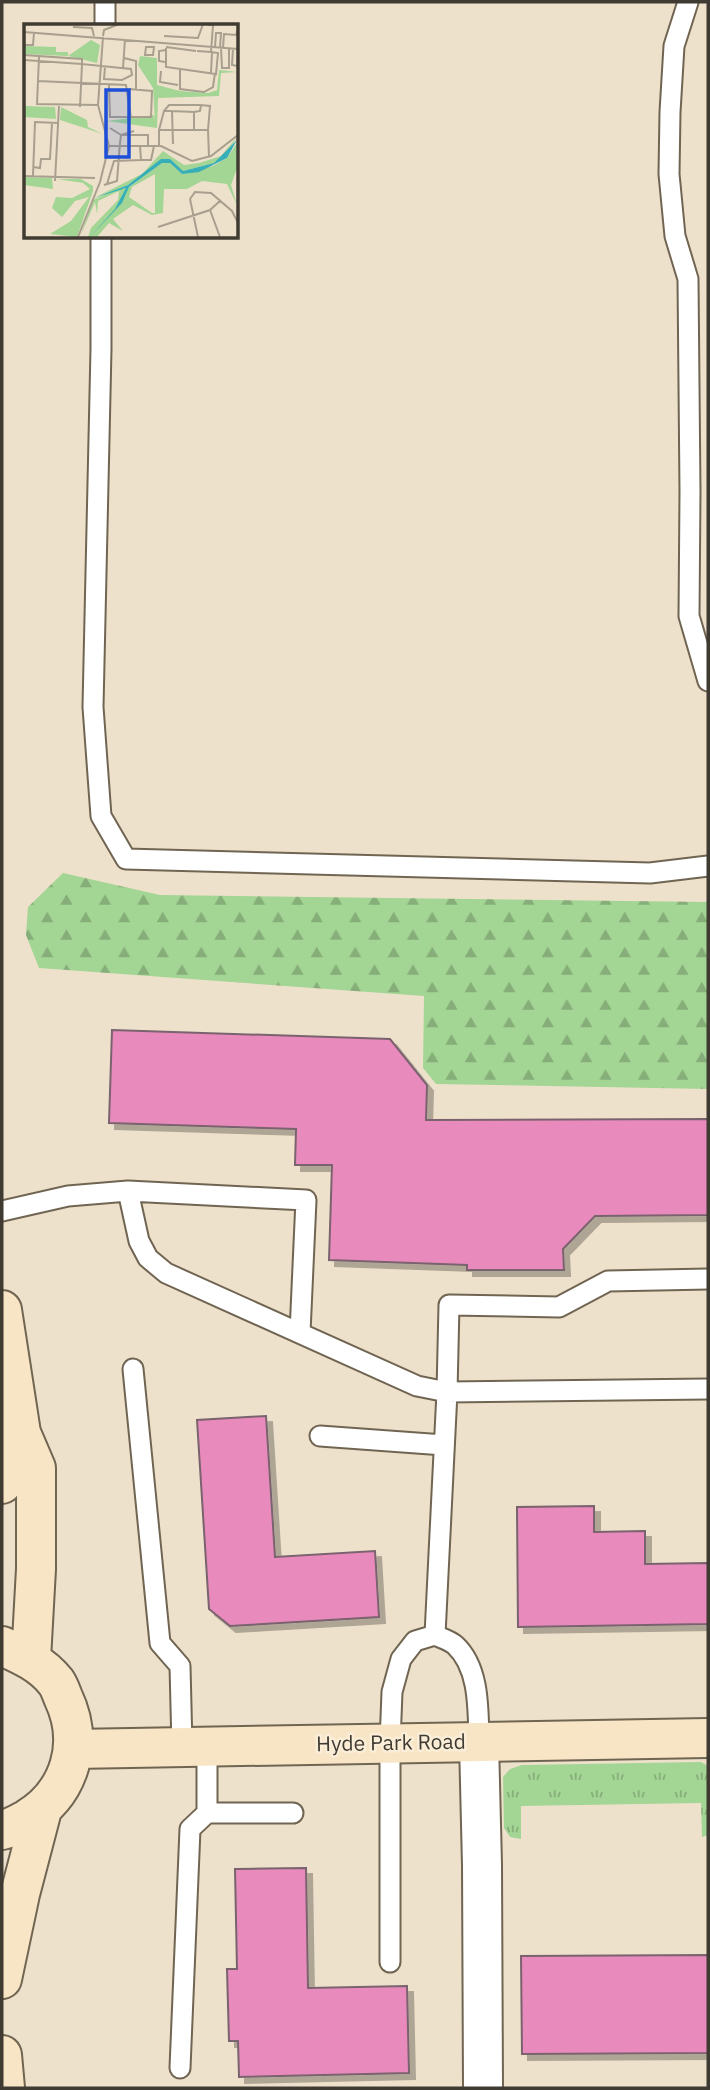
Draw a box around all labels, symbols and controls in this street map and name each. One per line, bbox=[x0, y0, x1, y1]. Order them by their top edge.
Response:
inset map bbox=[24, 24, 238, 238]
street label: Hyde Park Road bbox=[316, 1727, 466, 1757]

